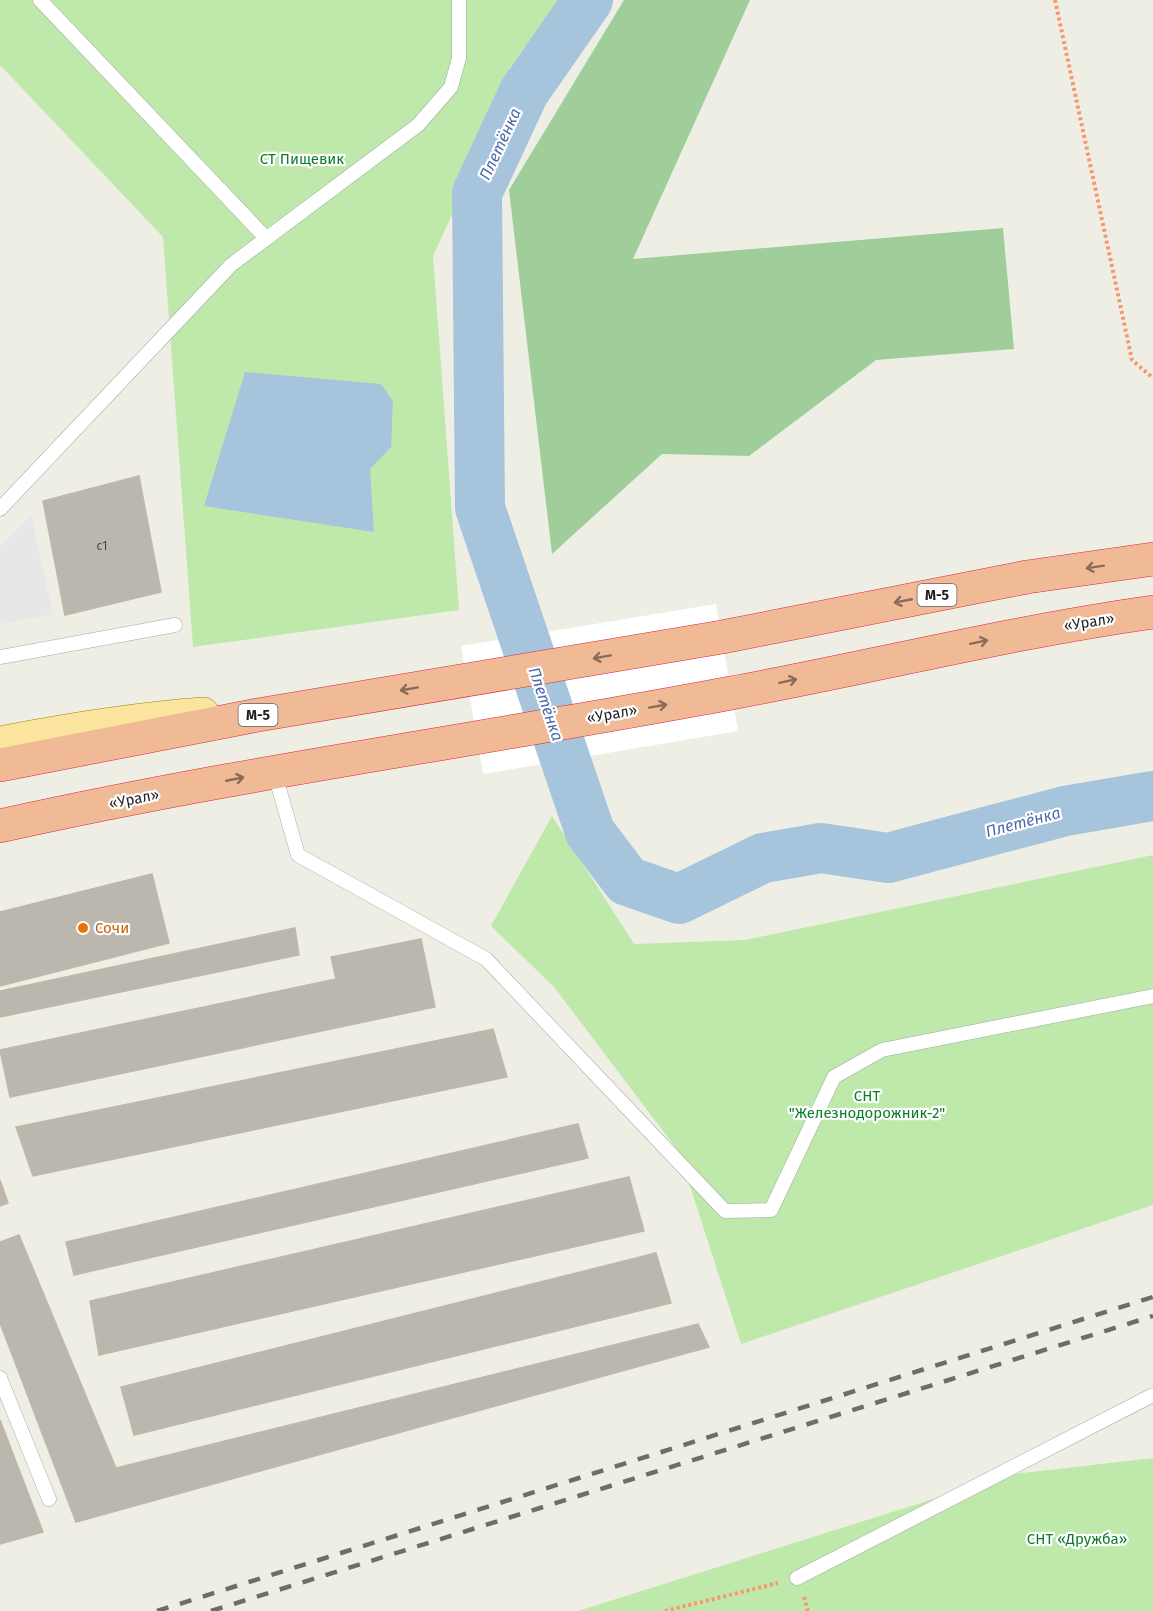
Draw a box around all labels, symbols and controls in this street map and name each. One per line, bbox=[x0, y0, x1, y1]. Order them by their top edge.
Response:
water label: Плетёнка bbox=[475, 105, 525, 183]
park label: СТ Пищевик bbox=[260, 150, 344, 168]
house number: с1 bbox=[97, 539, 107, 553]
one-way arrow bbox=[1086, 562, 1105, 573]
road number: М-5 bbox=[918, 584, 956, 606]
one-way arrow bbox=[894, 596, 913, 607]
street label: «Урал» bbox=[1063, 609, 1115, 635]
one-way arrow bbox=[969, 636, 989, 647]
one-way arrow bbox=[592, 652, 612, 663]
water label: Плетёнка bbox=[525, 665, 567, 743]
one-way arrow bbox=[778, 675, 798, 686]
one-way arrow bbox=[400, 684, 420, 695]
one-way arrow bbox=[648, 700, 668, 711]
street label: «Урал» bbox=[585, 701, 639, 727]
road number: М-5 bbox=[238, 704, 278, 726]
one-way arrow bbox=[225, 773, 244, 784]
street label: «Урал» bbox=[107, 785, 161, 813]
water label: Плетёнка bbox=[983, 803, 1063, 841]
place label: Сочи bbox=[95, 919, 129, 937]
marker: Сочи bbox=[76, 921, 90, 935]
park label: СНТ "Железнодорожник-2" bbox=[789, 1087, 945, 1122]
park label: СНТ «Дружба» bbox=[1027, 1530, 1127, 1548]

